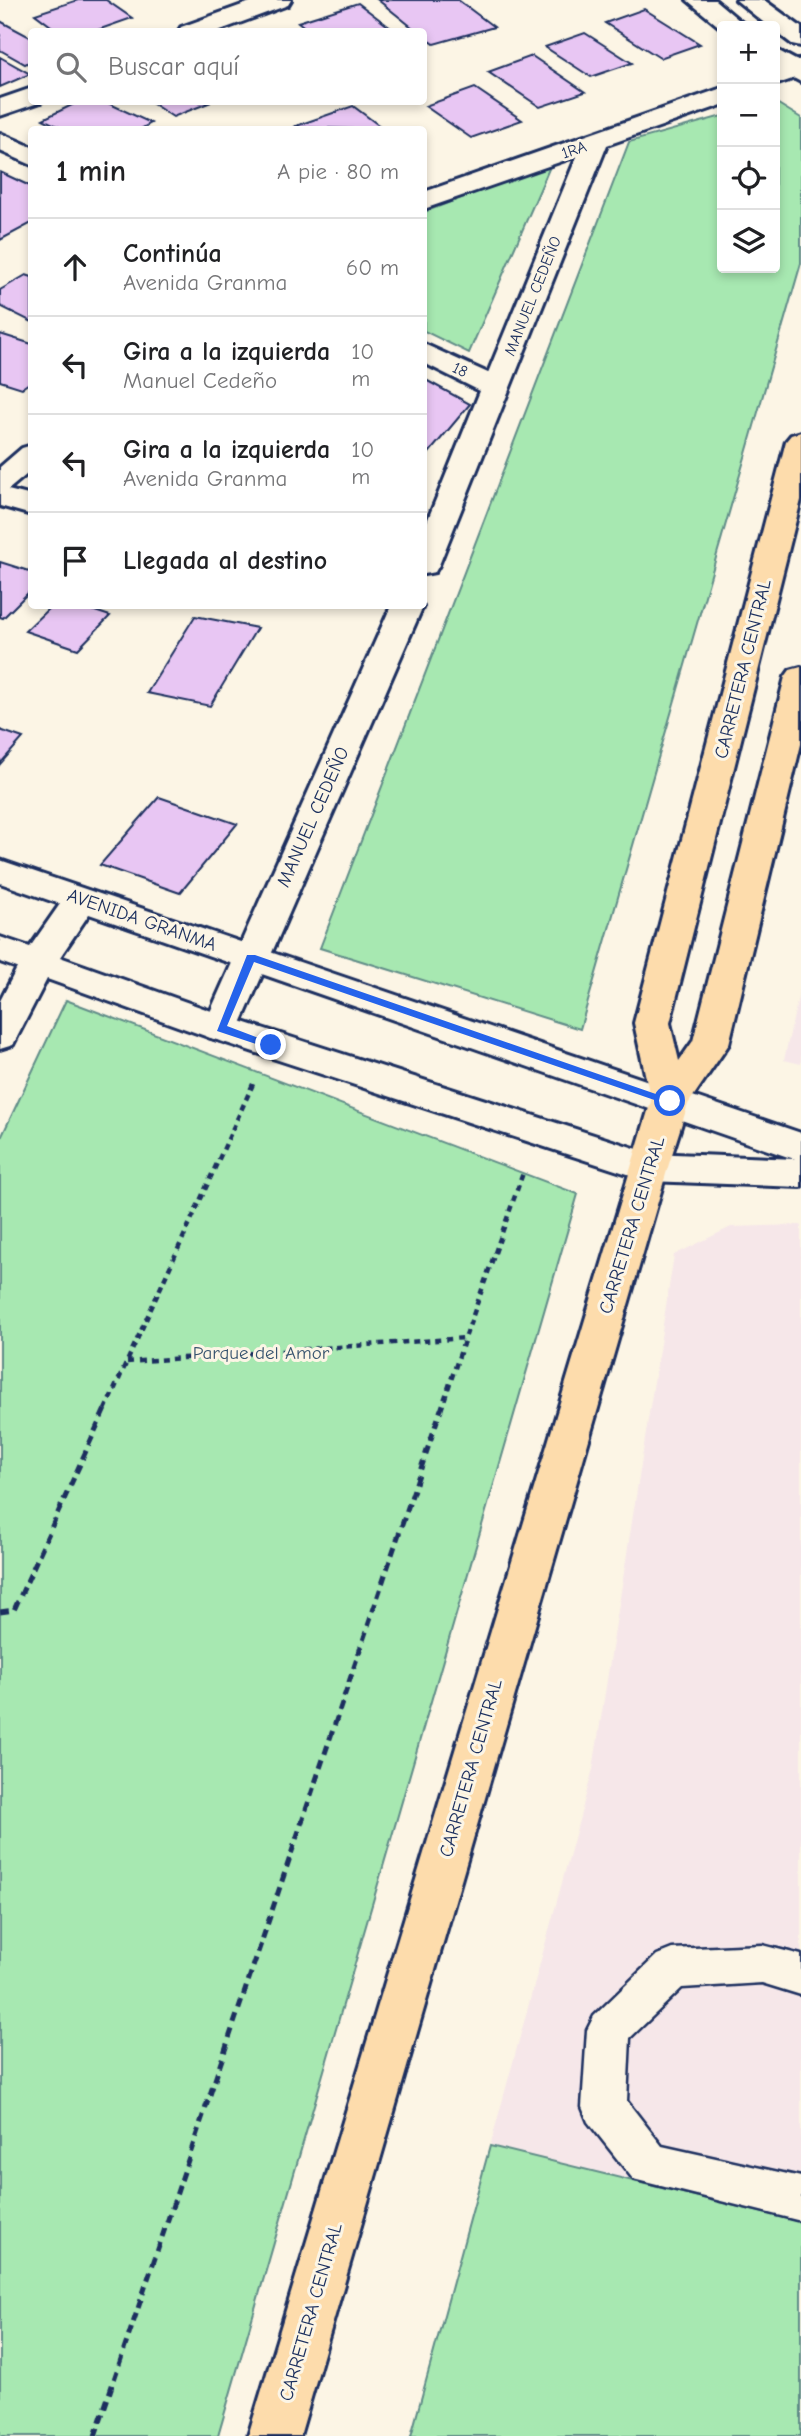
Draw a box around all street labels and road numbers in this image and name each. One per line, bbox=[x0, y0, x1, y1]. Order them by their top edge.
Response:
street label: 1RA bbox=[559, 137, 589, 163]
street label: MANUEL CEDEÑO bbox=[501, 234, 565, 358]
street label: 18 bbox=[450, 359, 470, 381]
street label: CARRETERA CENTRAL bbox=[710, 576, 776, 761]
street label: MANUEL CEDEÑO bbox=[272, 743, 354, 891]
street label: AVENIDA GRANMA bbox=[64, 884, 220, 956]
street label: CARRETERA CENTRAL bbox=[595, 1133, 670, 1316]
street label: CARRETERA CENTRAL bbox=[435, 1676, 507, 1860]
street label: CARRETERA CENTRAL bbox=[275, 2220, 347, 2404]

